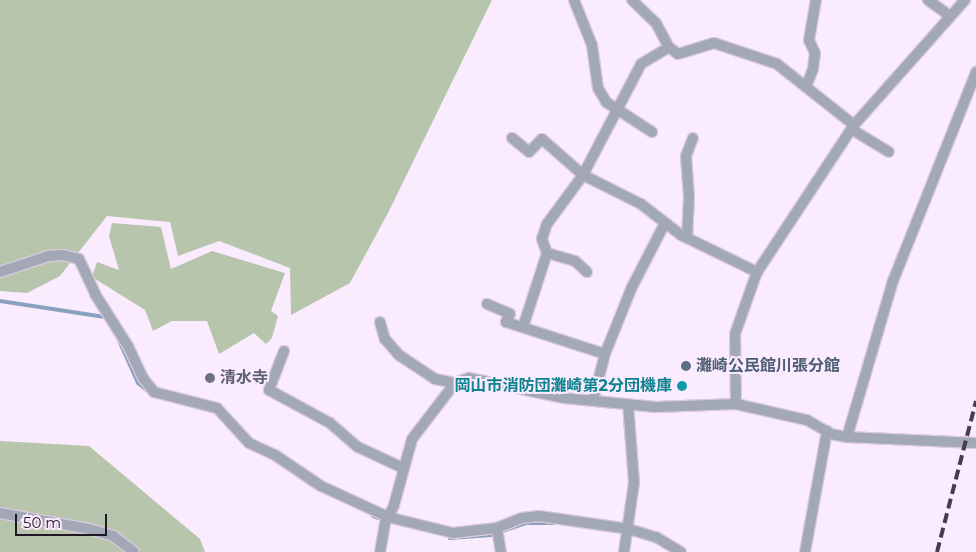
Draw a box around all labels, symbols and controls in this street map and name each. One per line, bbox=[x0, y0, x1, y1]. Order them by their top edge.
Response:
place label: 灘崎公民館川張分館 bbox=[696, 356, 840, 376]
marker: 灘崎公民館川張分館 bbox=[680, 360, 692, 372]
place label: 清水寺 bbox=[220, 368, 268, 388]
marker: 清水寺 bbox=[204, 372, 216, 384]
place label: 岡山市消防団灘崎第2分団機庫 bbox=[455, 376, 672, 396]
marker: 岡山市消防団灘崎第2分団機庫 bbox=[676, 380, 688, 392]
scale bar bbox=[18, 504, 110, 536]
text: 50 m bbox=[23, 513, 61, 532]

